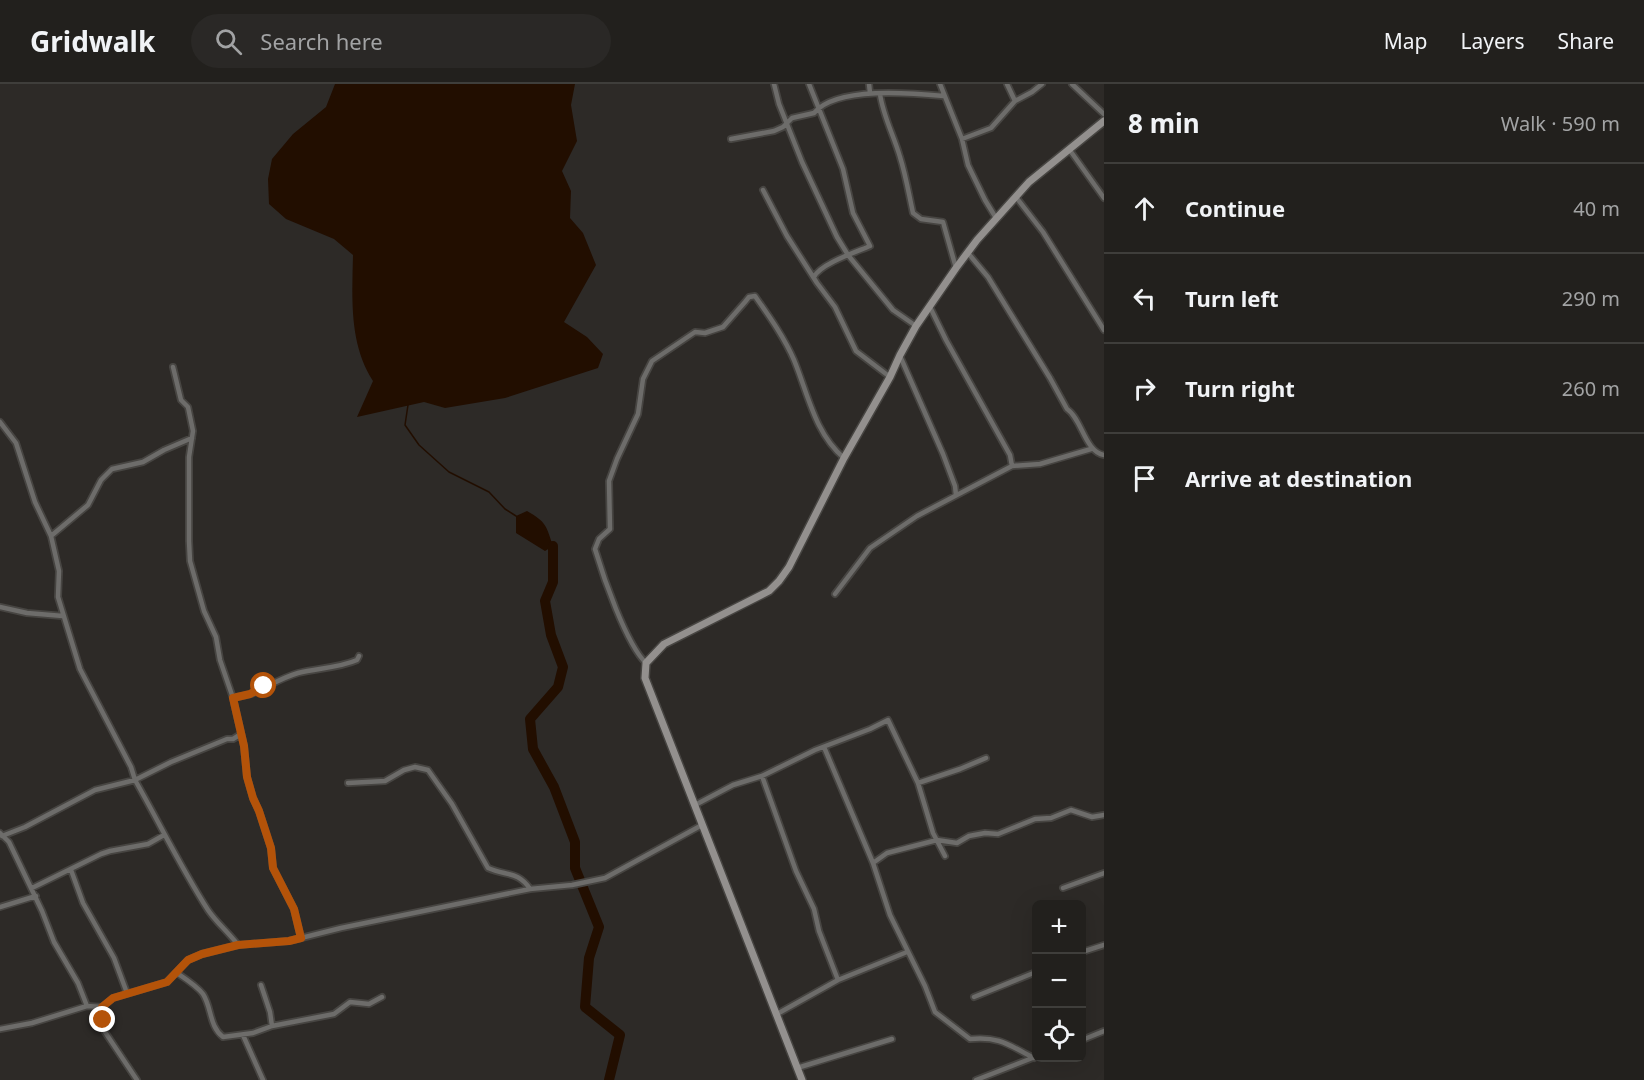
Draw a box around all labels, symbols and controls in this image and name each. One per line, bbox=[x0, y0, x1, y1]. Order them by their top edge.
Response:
search box bbox=[191, 14, 611, 68]
text: Gridwalk bbox=[30, 22, 155, 60]
icon: search bbox=[212, 25, 245, 58]
text: Search here bbox=[260, 26, 383, 56]
text: Map bbox=[1384, 27, 1428, 55]
text: Layers bbox=[1461, 27, 1525, 55]
text: Share bbox=[1558, 27, 1614, 55]
text: 8 min bbox=[1128, 105, 1200, 141]
text: Walk · 590 m bbox=[1501, 110, 1620, 137]
icon: ahead bbox=[1128, 192, 1161, 225]
text: Continue bbox=[1185, 193, 1285, 223]
text: 40 m bbox=[1573, 195, 1620, 222]
icon: left bbox=[1128, 282, 1161, 315]
text: Turn left bbox=[1185, 283, 1279, 313]
text: 290 m bbox=[1562, 285, 1620, 312]
icon: right bbox=[1128, 372, 1161, 405]
text: Turn right bbox=[1185, 373, 1295, 403]
text: 260 m bbox=[1562, 375, 1620, 402]
icon: arrive bbox=[1128, 462, 1161, 495]
text: Arrive at destination bbox=[1185, 463, 1412, 493]
route start bbox=[250, 672, 276, 698]
map controls bbox=[1032, 900, 1086, 1062]
button: + bbox=[1032, 900, 1086, 954]
button: − bbox=[1032, 954, 1086, 1008]
route end bbox=[89, 1006, 115, 1032]
button: locate bbox=[1032, 1008, 1086, 1062]

